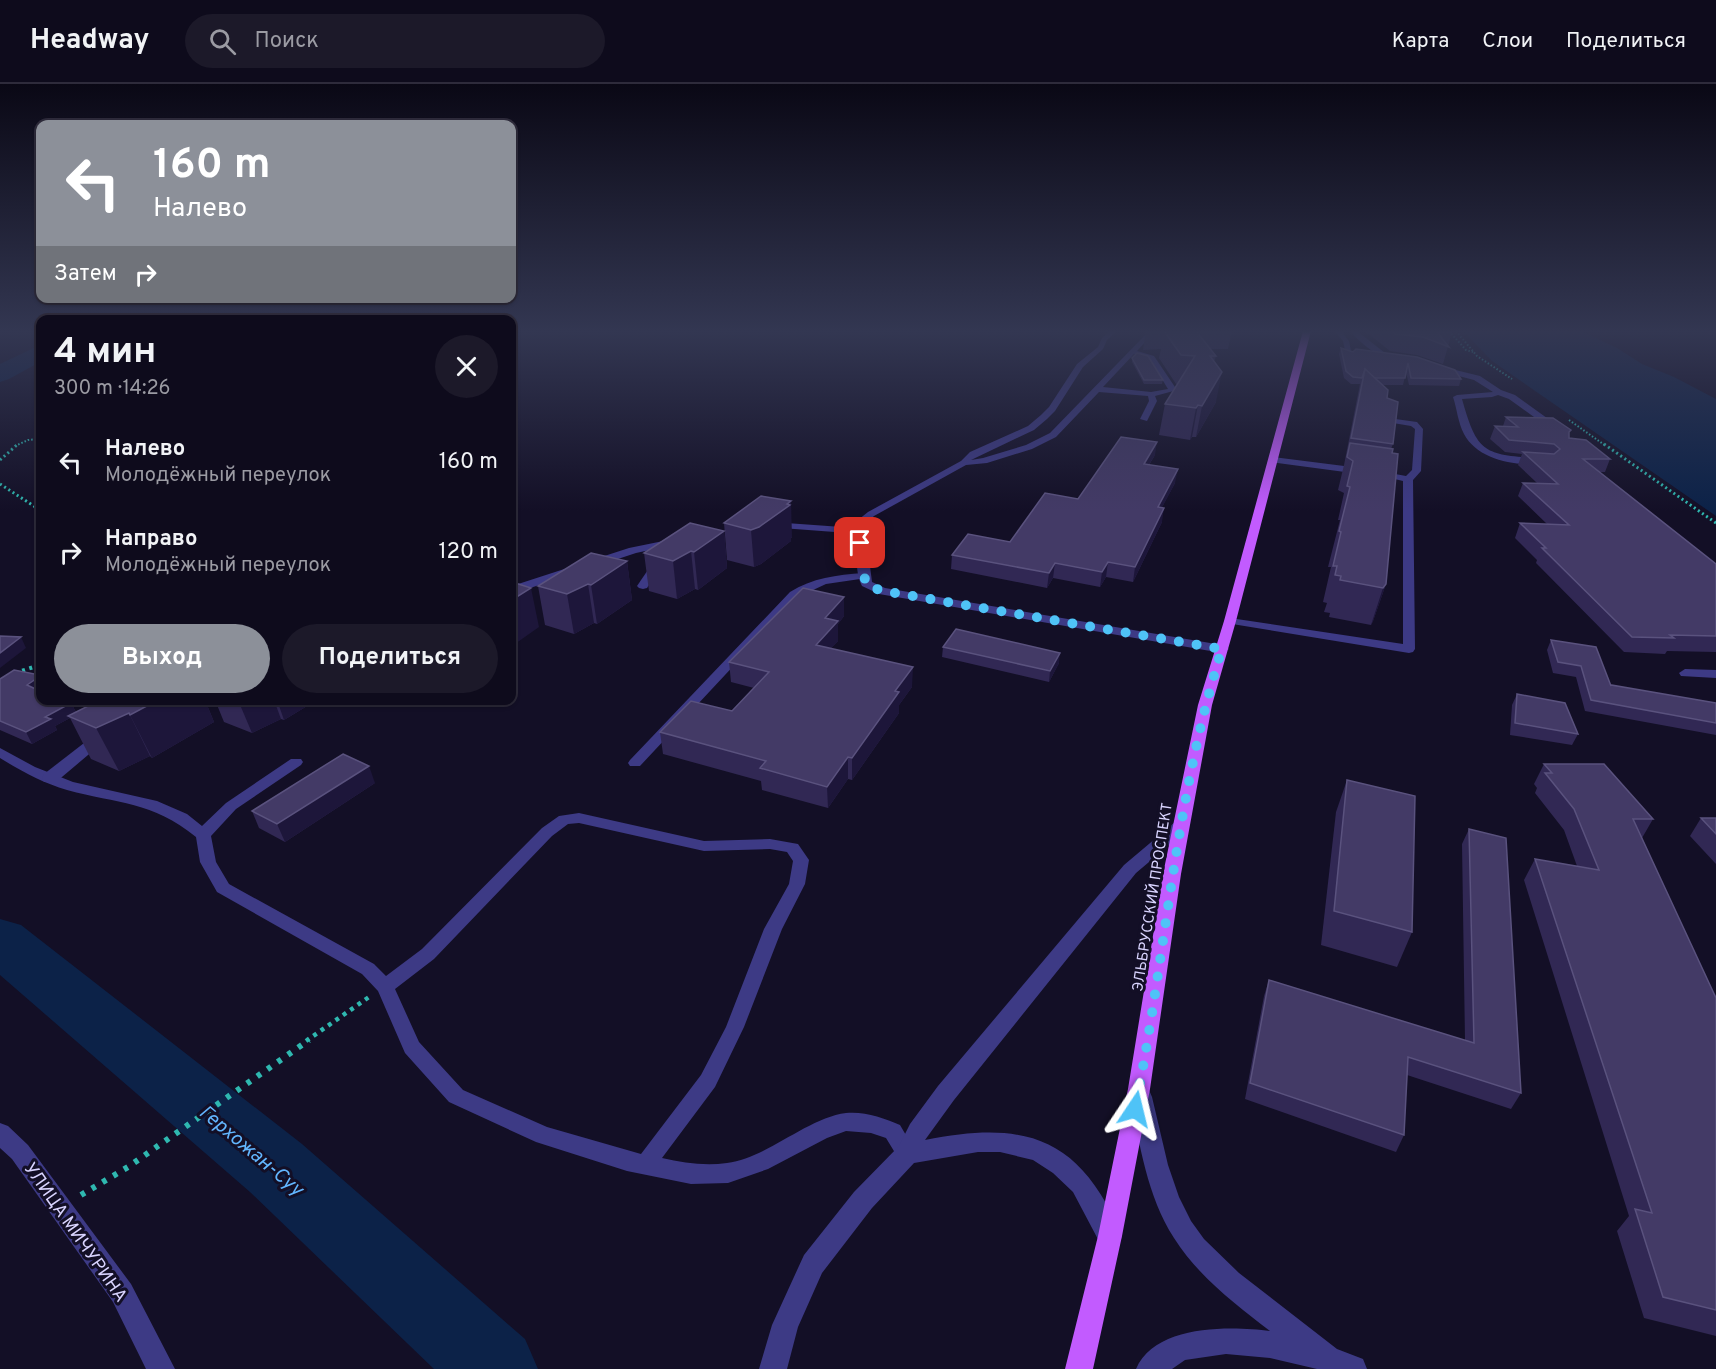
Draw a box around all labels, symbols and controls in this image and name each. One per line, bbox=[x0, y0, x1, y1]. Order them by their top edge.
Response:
search box bbox=[185, 14, 605, 68]
text: Headway bbox=[30, 23, 149, 59]
icon: search bbox=[206, 25, 239, 58]
text: Поиск bbox=[254, 28, 319, 55]
text: Карта bbox=[1392, 28, 1449, 55]
text: Слои bbox=[1482, 28, 1533, 55]
text: Поделиться bbox=[1566, 28, 1686, 55]
text: 160 m bbox=[153, 140, 271, 193]
icon: left bbox=[54, 144, 132, 222]
text: Налево bbox=[153, 192, 247, 226]
icon: right bbox=[129, 258, 162, 291]
text: Затем bbox=[54, 261, 117, 288]
text: 4 мин bbox=[54, 330, 156, 376]
button: close bbox=[435, 335, 498, 398]
text: 300 m · 14:26 bbox=[54, 376, 171, 402]
text: Налево bbox=[105, 436, 185, 463]
icon: left bbox=[54, 446, 87, 479]
text: 160 m bbox=[439, 449, 498, 476]
text: Молодёжный переулок bbox=[105, 463, 331, 489]
pin bbox=[834, 517, 885, 568]
text: Направо bbox=[105, 526, 197, 553]
icon: arrive bbox=[843, 526, 876, 559]
icon: right bbox=[54, 536, 87, 569]
text: 120 m bbox=[438, 539, 498, 566]
text: Молодёжный переулок bbox=[105, 553, 331, 579]
button: Выход bbox=[54, 624, 270, 693]
button: Поделиться bbox=[282, 624, 498, 693]
street label: ЭЛЬБРУССКИЙ ПРОСПЕКТ bbox=[1127, 801, 1178, 993]
position arrow bbox=[1103, 1077, 1167, 1141]
water label: Герхожан-Суу bbox=[193, 1100, 310, 1204]
street label: УЛИЦА МИЧУРИНА bbox=[18, 1158, 132, 1307]

